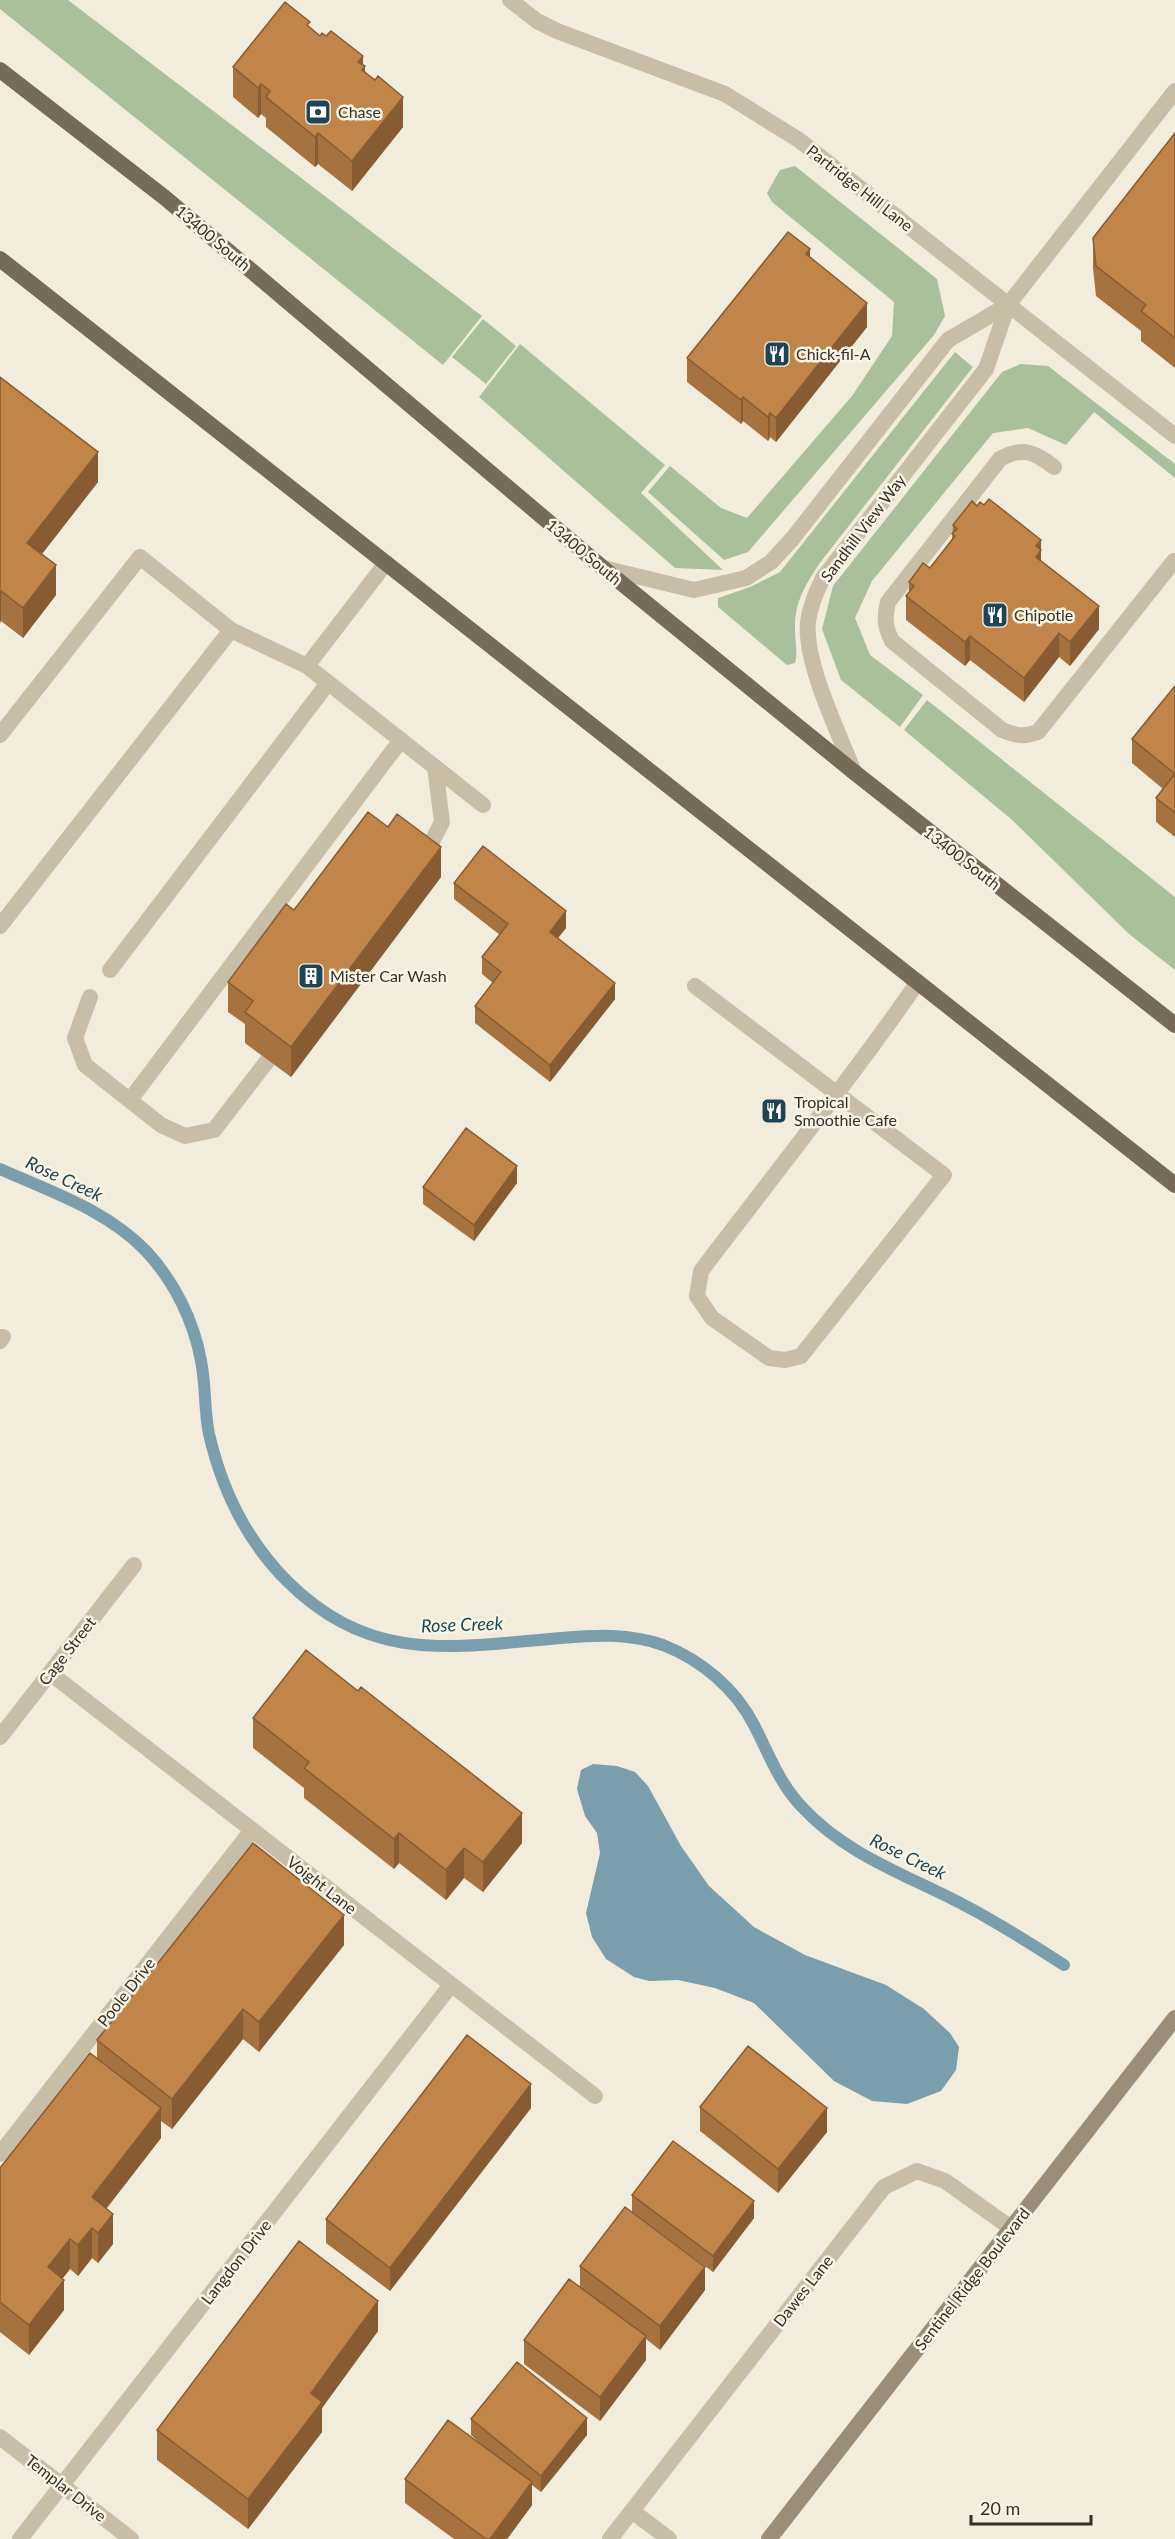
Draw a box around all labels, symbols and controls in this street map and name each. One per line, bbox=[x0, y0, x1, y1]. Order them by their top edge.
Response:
bank icon: Chase bbox=[303, 97, 333, 127]
place label: Chase bbox=[338, 102, 381, 121]
street label: Partridge Hill Lane bbox=[803, 140, 917, 235]
street label: 13400 South bbox=[172, 201, 255, 274]
restaurant icon: Chick-fil-A bbox=[762, 339, 792, 369]
place label: Chick-fil-A bbox=[796, 344, 871, 363]
street label: Sandhill View Way bbox=[816, 470, 909, 585]
street label: 13400 South bbox=[543, 515, 626, 588]
restaurant icon: Chipotle bbox=[980, 600, 1010, 630]
place label: Chipotle bbox=[1014, 605, 1073, 624]
street label: 13400 South bbox=[920, 822, 1004, 893]
building icon: Mister Car Wash bbox=[296, 961, 326, 991]
place label: Mister Car Wash bbox=[330, 966, 447, 985]
place label: Tropical Smoothie Cafe bbox=[794, 1092, 897, 1129]
restaurant icon: Tropical Smoothie Cafe bbox=[759, 1096, 789, 1126]
water label: Rose Creek bbox=[23, 1151, 107, 1206]
water label: Rose Creek bbox=[421, 1612, 504, 1636]
street label: Cage Street bbox=[34, 1613, 99, 1689]
water label: Rose Creek bbox=[867, 1828, 951, 1884]
street label: Voight Lane bbox=[284, 1852, 361, 1918]
street label: Poole Drive bbox=[93, 1954, 158, 2030]
street label: Sentinel Ridge Boulevard bbox=[910, 2204, 1033, 2354]
street label: Langdon Drive bbox=[197, 2215, 275, 2308]
street label: Dawes Lane bbox=[769, 2251, 836, 2330]
street label: Templar Drive bbox=[22, 2450, 111, 2525]
scale bar bbox=[971, 2488, 1091, 2526]
text: 20 m bbox=[980, 2497, 1020, 2519]

